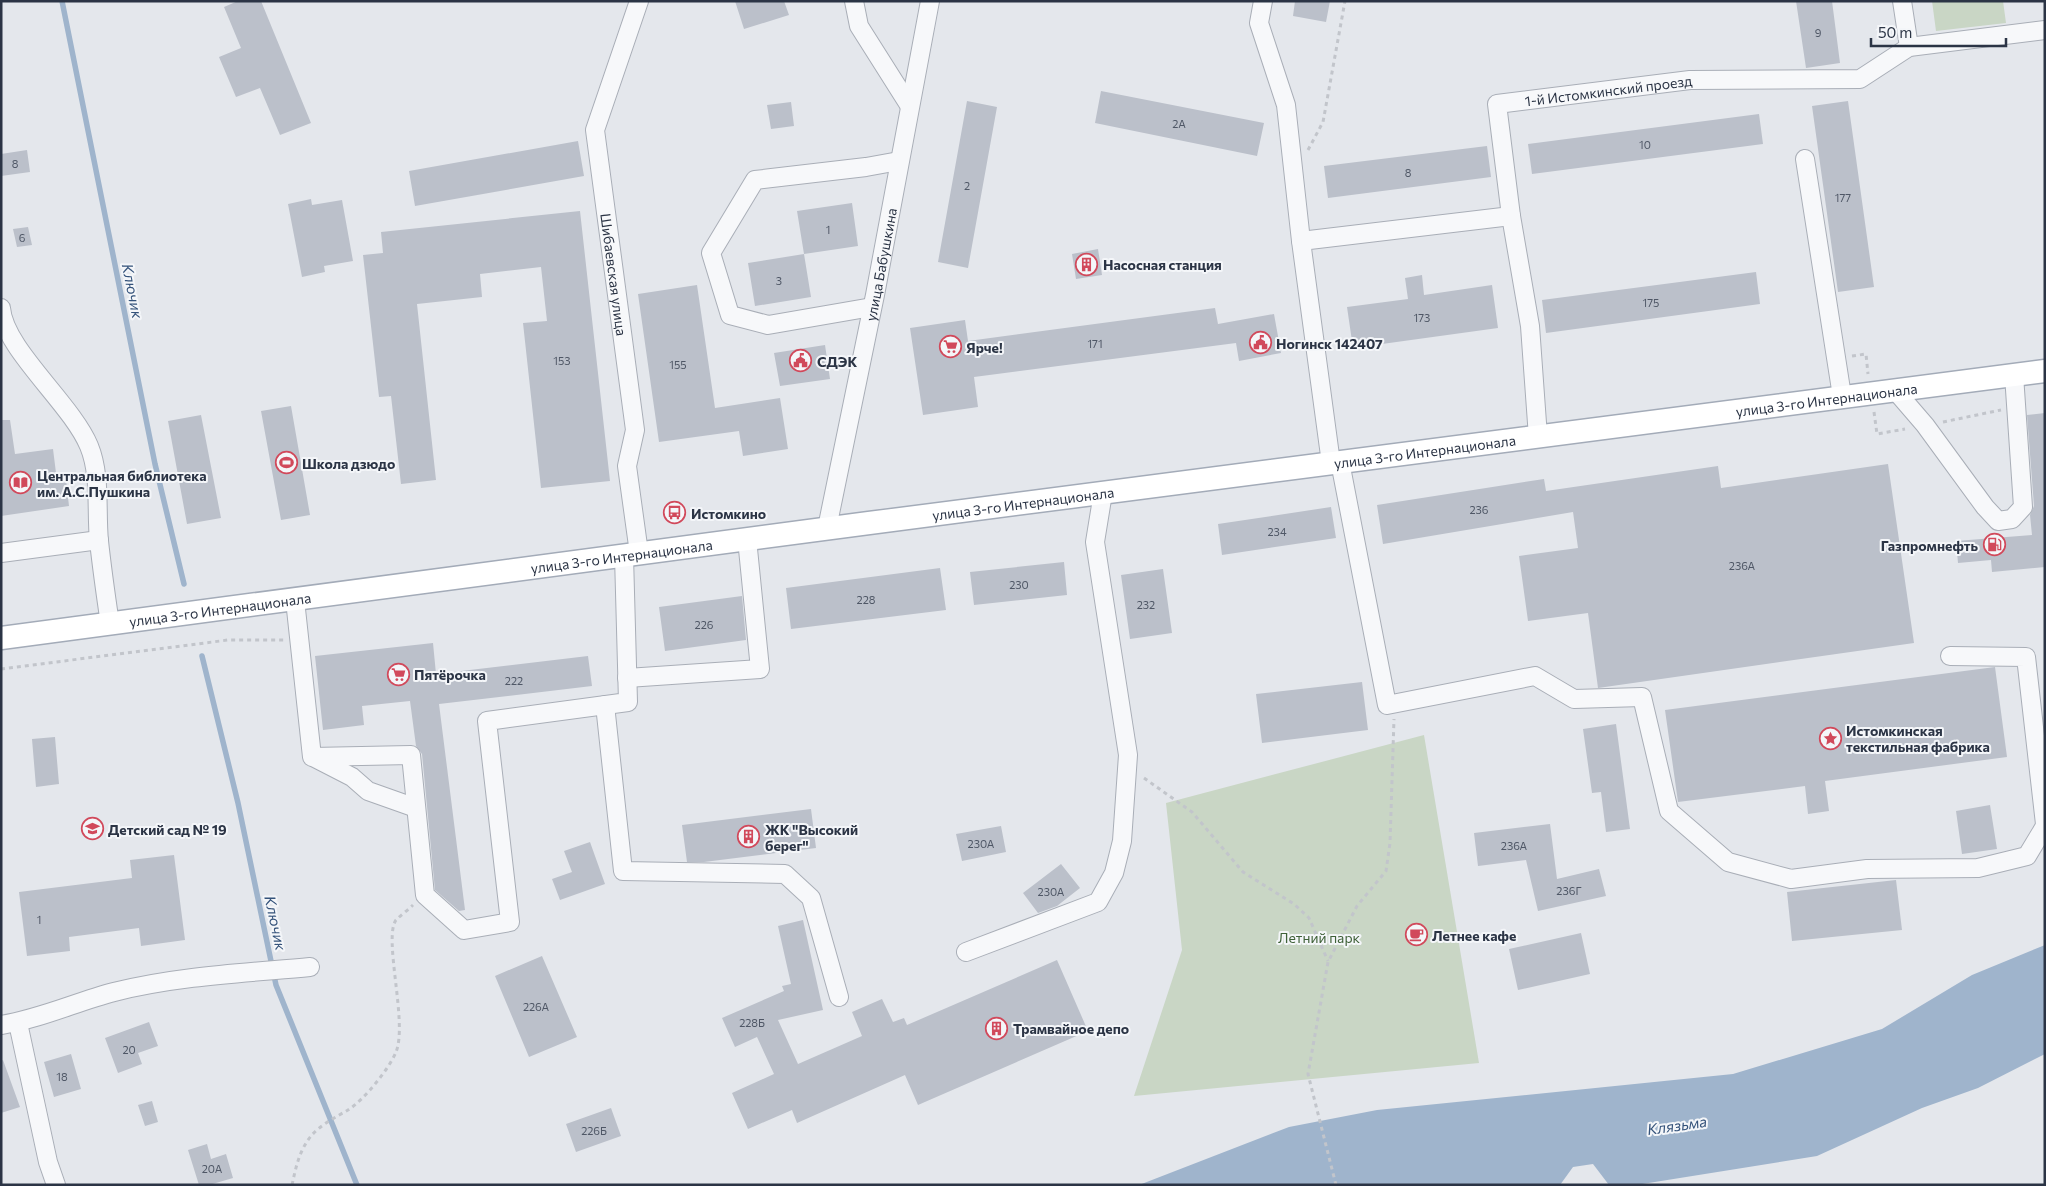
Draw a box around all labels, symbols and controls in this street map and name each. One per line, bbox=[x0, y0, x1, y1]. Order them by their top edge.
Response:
scale bar bbox=[1871, 15, 2006, 47]
text: 50 m bbox=[1878, 23, 1912, 41]
house number: 9 bbox=[1815, 26, 1822, 39]
street label: 1-й Истомкинский проезд bbox=[1524, 71, 1693, 109]
house number: 2А bbox=[1172, 117, 1186, 130]
house number: 10 bbox=[1639, 138, 1651, 151]
house number: 8 bbox=[12, 157, 19, 170]
house number: 8 bbox=[1405, 166, 1412, 179]
house number: 2 bbox=[964, 179, 970, 192]
house number: 177 bbox=[1835, 191, 1851, 204]
street label: улица Бабушкина bbox=[861, 206, 900, 323]
street label: Шибаевская улица bbox=[598, 212, 631, 337]
house number: 1 bbox=[826, 223, 830, 236]
house number: 6 bbox=[19, 231, 26, 244]
building icon: Насосная станция bbox=[1075, 252, 1099, 276]
place label: Насосная станция bbox=[1103, 256, 1222, 273]
water label: Ключик bbox=[119, 262, 147, 321]
house number: 3 bbox=[776, 274, 782, 287]
house number: 175 bbox=[1643, 296, 1659, 309]
house number: 173 bbox=[1414, 311, 1430, 324]
public building icon: Ногинск 142407 bbox=[1248, 331, 1272, 355]
supermarket icon: Ярче! bbox=[938, 335, 962, 359]
place label: Ногинск 142407 bbox=[1276, 335, 1383, 352]
house number: 171 bbox=[1087, 337, 1103, 350]
place label: Ярче! bbox=[966, 339, 1003, 356]
public building icon: СДЭК bbox=[789, 349, 813, 373]
place label: СДЭК bbox=[817, 353, 857, 370]
house number: 153 bbox=[553, 354, 571, 367]
house number: 155 bbox=[669, 358, 687, 371]
street label: улица 3-го Интернационала bbox=[1735, 379, 1918, 419]
street label: улица 3-го Интернационала bbox=[1333, 431, 1517, 471]
sports icon: Школа дзюдо bbox=[274, 451, 298, 475]
place label: Школа дзюдо bbox=[302, 455, 395, 472]
place label: Центральная библиотека им. А.С.Пушкина bbox=[37, 467, 206, 500]
library icon: Центральная библиотека им. А.С.Пушкина bbox=[9, 471, 33, 495]
street label: улица 3-го Интернационала bbox=[931, 483, 1115, 523]
bus stop icon: Истомкино bbox=[663, 501, 687, 525]
house number: 236 bbox=[1469, 503, 1489, 516]
place label: Истомкино bbox=[691, 505, 766, 522]
house number: 234 bbox=[1268, 525, 1287, 538]
fuel station icon: Газпромнефть bbox=[1982, 533, 2006, 557]
street label: улица 3-го Интернационала bbox=[530, 535, 713, 576]
place label: Газпромнефть bbox=[1881, 537, 1978, 554]
house number: 236А bbox=[1729, 559, 1756, 572]
house number: 230 bbox=[1009, 578, 1029, 591]
street label: улица 3-го Интернационала bbox=[128, 589, 312, 629]
house number: 228 bbox=[857, 593, 876, 606]
house number: 232 bbox=[1137, 598, 1155, 611]
house number: 226 bbox=[695, 618, 714, 631]
supermarket icon: Пятёрочка bbox=[386, 662, 410, 686]
place label: Пятёрочка bbox=[414, 666, 486, 683]
house number: 222 bbox=[505, 674, 523, 687]
place label: Истомкинская текстильная фабрика bbox=[1846, 722, 1990, 755]
place icon: Истомкинская текстильная фабрика bbox=[1818, 726, 1842, 750]
school or university icon: Детский сад № 19 bbox=[80, 817, 104, 841]
place label: Детский сад № 19 bbox=[108, 821, 227, 838]
place label: ЖК "Высокий берег" bbox=[765, 821, 858, 854]
building icon: ЖК "Высокий берег" bbox=[737, 825, 761, 849]
house number: 230А bbox=[968, 837, 995, 850]
house number: 236А bbox=[1501, 839, 1528, 852]
house number: 236Г bbox=[1556, 884, 1582, 897]
house number: 230А bbox=[1038, 885, 1065, 898]
water label: Ключик bbox=[261, 894, 291, 953]
house number: 1 bbox=[37, 913, 41, 926]
cafe icon: Летнее кафе bbox=[1404, 923, 1428, 947]
place label: Летнее кафе bbox=[1432, 927, 1516, 944]
park label: Летний парк bbox=[1278, 929, 1361, 946]
house number: 226А bbox=[523, 1000, 550, 1013]
house number: 228Б bbox=[739, 1016, 765, 1029]
building icon: Трамвайное депо bbox=[985, 1016, 1009, 1040]
place label: Трамвайное депо bbox=[1013, 1020, 1129, 1037]
house number: 20 bbox=[122, 1043, 136, 1056]
house number: 18 bbox=[56, 1070, 68, 1083]
water label: Клязьма bbox=[1646, 1112, 1708, 1138]
house number: 226Б bbox=[581, 1124, 607, 1137]
house number: 20А bbox=[202, 1162, 223, 1175]

